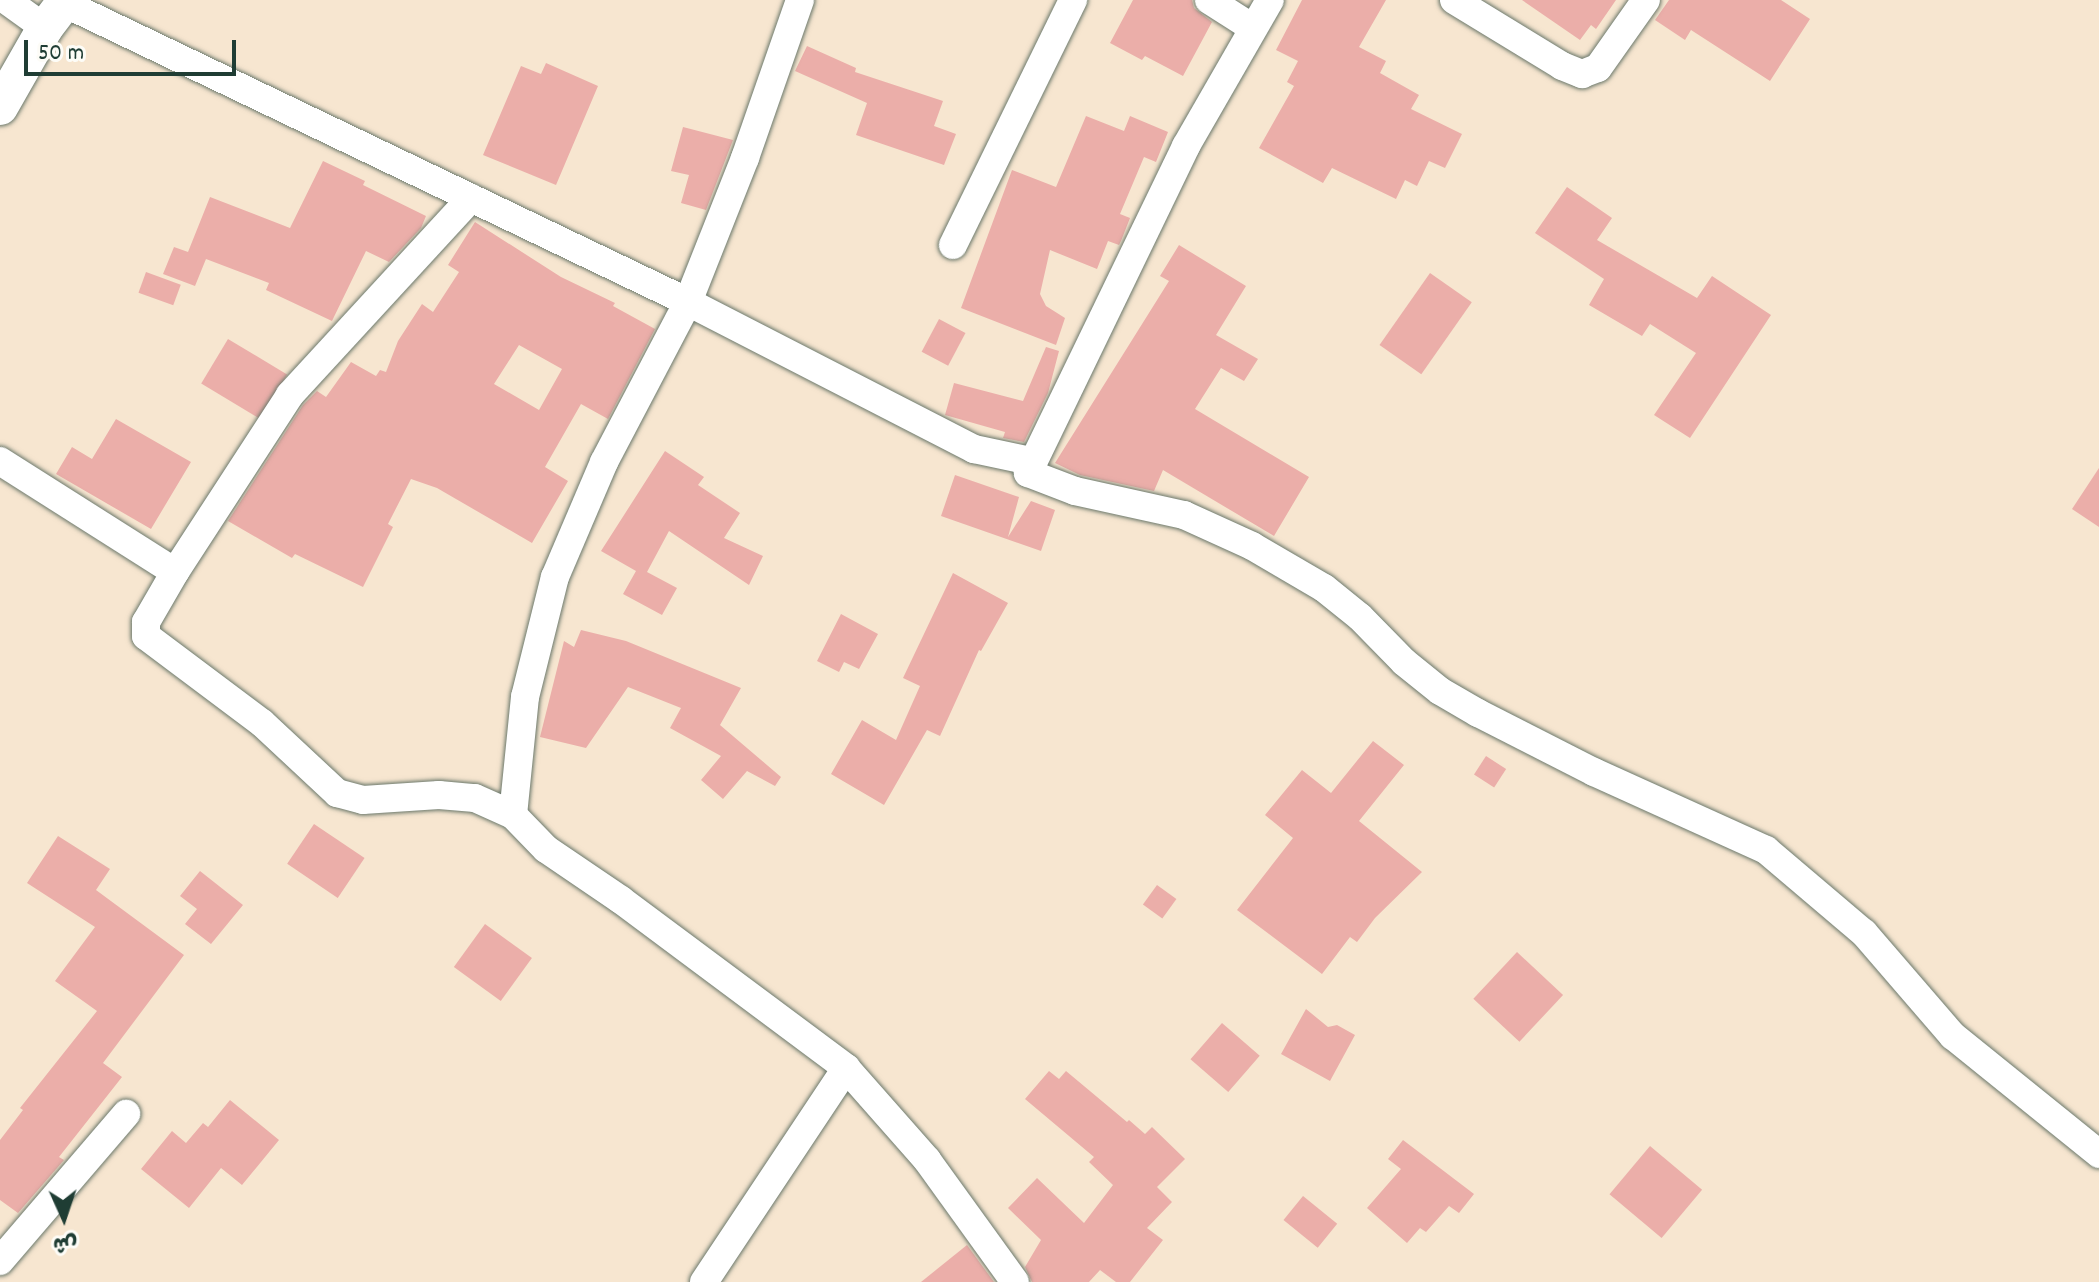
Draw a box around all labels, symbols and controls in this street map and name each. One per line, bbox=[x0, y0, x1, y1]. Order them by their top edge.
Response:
scale bar bbox=[28, 24, 240, 74]
text: 50 m bbox=[38, 37, 84, 71]
north arrow bbox=[24, 1178, 104, 1258]
text: ش bbox=[52, 1226, 78, 1259]

